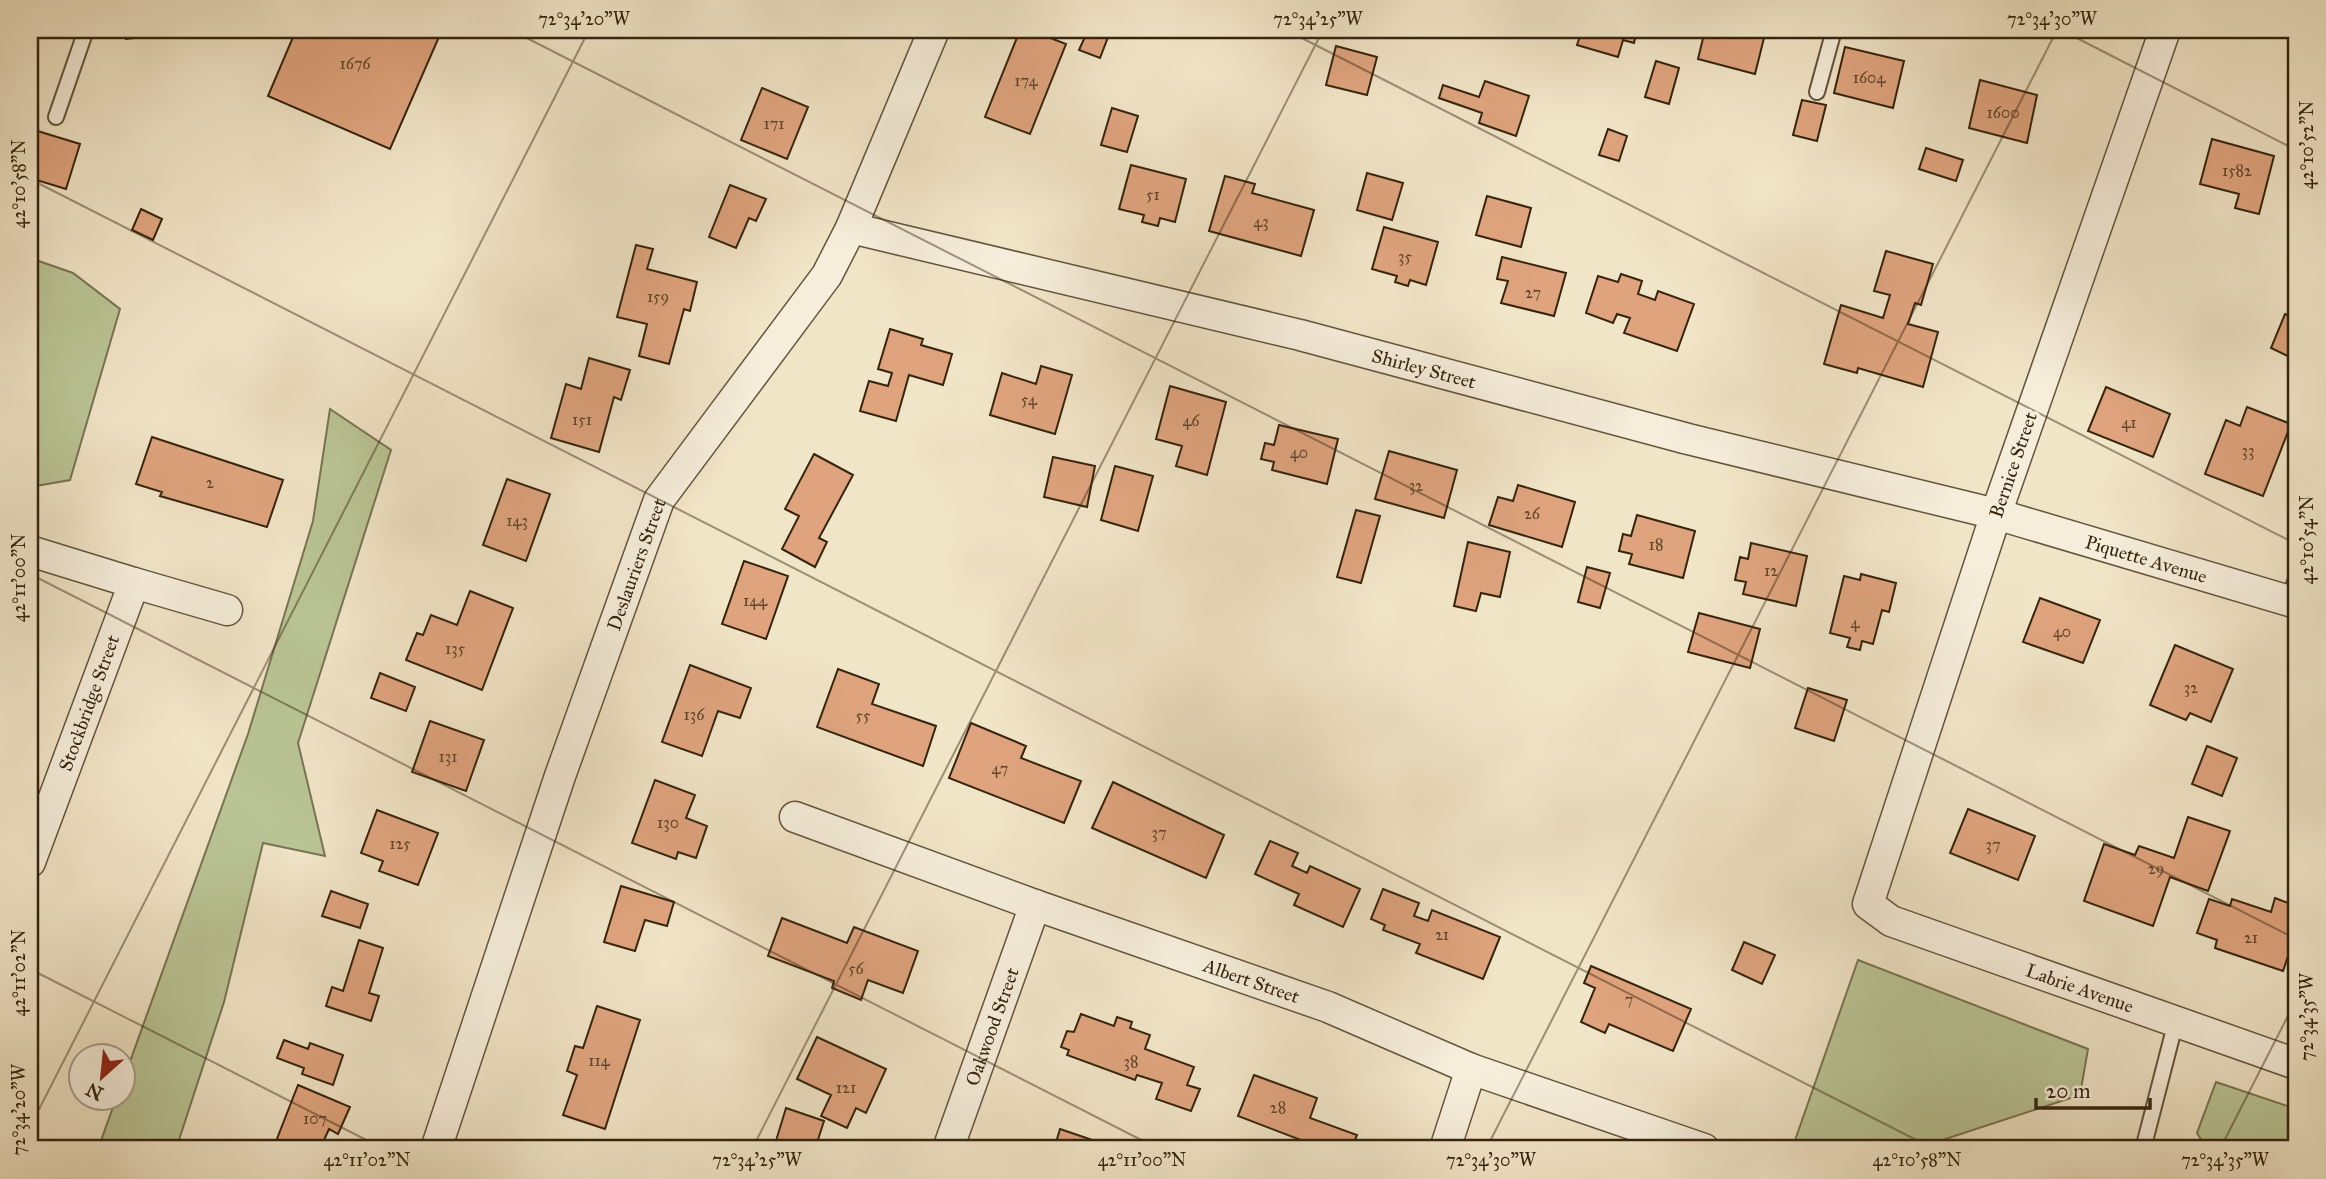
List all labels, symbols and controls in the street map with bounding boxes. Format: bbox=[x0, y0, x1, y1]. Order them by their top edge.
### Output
text: 72°34'20"W bbox=[538, 8, 631, 30]
text: 72°34'25"W bbox=[1273, 8, 1364, 30]
text: 72°34'30"W bbox=[2007, 8, 2098, 30]
house number: 1676 bbox=[339, 54, 371, 73]
house number: 1604 bbox=[1853, 68, 1886, 87]
house number: 174 bbox=[1014, 71, 1039, 90]
text: 42°10'52"N bbox=[2296, 101, 2318, 189]
house number: 1600 bbox=[1986, 103, 2020, 122]
house number: 171 bbox=[763, 114, 785, 133]
text: 42°10'58"N bbox=[8, 140, 30, 229]
house number: 1582 bbox=[2222, 161, 2252, 180]
house number: 51 bbox=[1146, 185, 1160, 204]
house number: 43 bbox=[1253, 212, 1269, 231]
house number: 35 bbox=[1398, 247, 1412, 266]
house number: 27 bbox=[1525, 283, 1541, 302]
house number: 159 bbox=[647, 287, 669, 306]
street label: Shirley Street bbox=[1369, 343, 1479, 393]
house number: 54 bbox=[1021, 390, 1038, 409]
street label: Bernice Street bbox=[1984, 409, 2042, 521]
house number: 151 bbox=[572, 410, 592, 429]
house number: 46 bbox=[1182, 411, 1200, 430]
house number: 41 bbox=[2121, 413, 2137, 432]
house number: 33 bbox=[2242, 441, 2254, 460]
house number: 40 bbox=[1290, 443, 1308, 462]
house number: 2 bbox=[206, 473, 214, 492]
house number: 32 bbox=[1409, 476, 1423, 495]
street label: Deslauriers Street bbox=[602, 495, 670, 633]
text: 42°10'54"N bbox=[2296, 496, 2318, 584]
house number: 26 bbox=[1524, 504, 1541, 523]
house number: 143 bbox=[506, 511, 528, 530]
street label: Piquette Avenue bbox=[2083, 530, 2210, 588]
text: 42°11'00"N bbox=[8, 534, 30, 622]
house number: 18 bbox=[1649, 535, 1663, 554]
house number: 12 bbox=[1764, 561, 1778, 580]
house number: 144 bbox=[743, 591, 768, 610]
house number: 4 bbox=[1851, 613, 1861, 632]
house number: 40 bbox=[2053, 622, 2071, 641]
street label: Stockbridge Street bbox=[54, 632, 125, 775]
house number: 135 bbox=[445, 639, 466, 658]
house number: 32 bbox=[2184, 678, 2198, 697]
house number: 136 bbox=[684, 705, 705, 724]
house number: 55 bbox=[856, 706, 871, 725]
house number: 131 bbox=[438, 747, 458, 766]
house number: 47 bbox=[992, 759, 1008, 778]
house number: 130 bbox=[657, 813, 679, 832]
house number: 37 bbox=[1152, 823, 1166, 842]
house number: 125 bbox=[389, 834, 411, 853]
house number: 37 bbox=[1986, 835, 2000, 854]
house number: 29 bbox=[2148, 859, 2164, 878]
house number: 21 bbox=[1435, 925, 1449, 944]
house number: 21 bbox=[2244, 928, 2258, 947]
text: 42°11'02"N bbox=[8, 929, 30, 1017]
street label: Albert Street bbox=[1200, 953, 1303, 1008]
street label: Labrie Avenue bbox=[2023, 958, 2137, 1017]
house number: 56 bbox=[848, 959, 865, 978]
street label: Oakwood Street bbox=[960, 964, 1023, 1089]
text: 72°34'35"W bbox=[2296, 972, 2318, 1061]
house number: 7 bbox=[1625, 990, 1633, 1009]
north arrow bbox=[66, 1042, 136, 1112]
house number: 114 bbox=[588, 1051, 611, 1070]
house number: 38 bbox=[1124, 1052, 1138, 1071]
text: 72°34'20"W bbox=[8, 1063, 30, 1156]
scale bar bbox=[2036, 1067, 2149, 1111]
text: N bbox=[82, 1078, 107, 1106]
house number: 121 bbox=[836, 1078, 856, 1097]
text: 20 m bbox=[2046, 1078, 2091, 1104]
house number: 28 bbox=[1270, 1098, 1286, 1117]
house number: 107 bbox=[303, 1109, 327, 1128]
text: 42°11'02"N bbox=[323, 1149, 411, 1171]
text: 72°34'25"W bbox=[712, 1149, 803, 1171]
text: 42°11'00"N bbox=[1098, 1149, 1186, 1171]
text: 72°34'30"W bbox=[1446, 1149, 1537, 1171]
text: 42°10'58"N bbox=[1873, 1149, 1962, 1171]
text: 72°34'35"W bbox=[2181, 1149, 2270, 1171]

